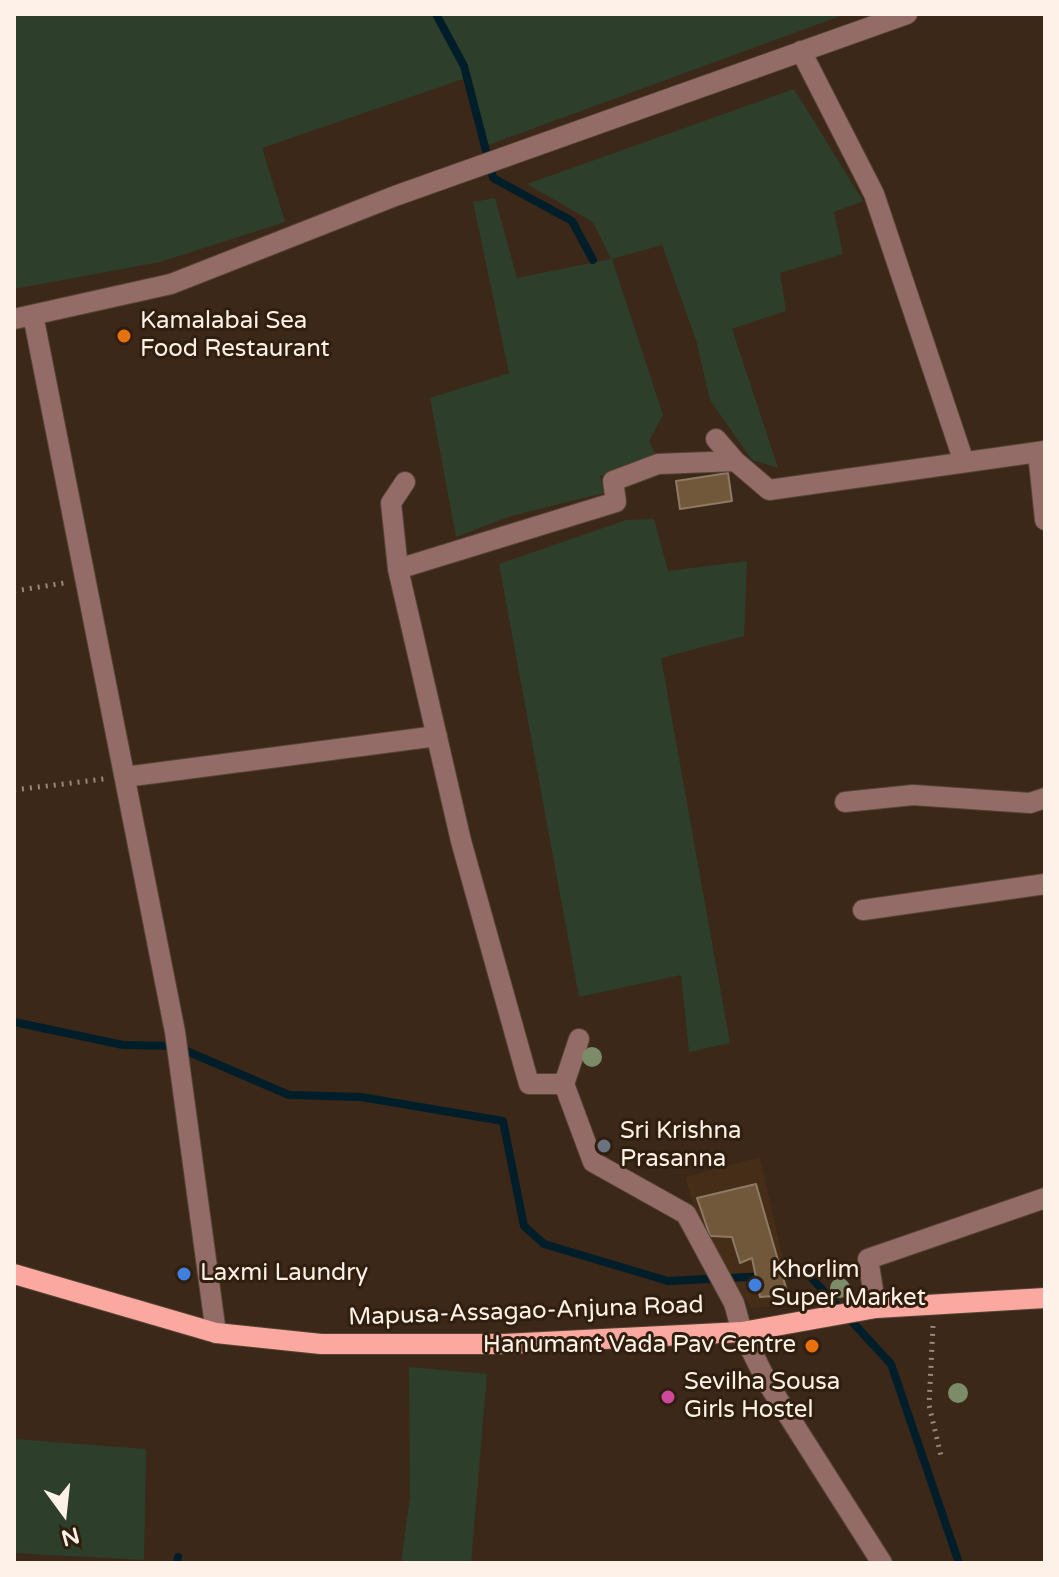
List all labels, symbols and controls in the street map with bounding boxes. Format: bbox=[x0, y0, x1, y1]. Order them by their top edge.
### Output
place label: Kamalabai Sea Food Restaurant bbox=[140, 308, 330, 364]
marker: Kamalabai Sea Food Restaurant bbox=[115, 327, 133, 345]
place label: Sri Krishna Prasanna bbox=[620, 1118, 741, 1174]
marker: Sri Krishna Prasanna bbox=[595, 1137, 613, 1155]
place label: Khorlim Super Market bbox=[771, 1257, 926, 1313]
place label: Laxmi Laundry bbox=[200, 1260, 368, 1288]
marker: Laxmi Laundry bbox=[175, 1265, 193, 1283]
marker: Khorlim Super Market bbox=[746, 1276, 764, 1294]
street label: Mapusa-Assagao-Anjuna Road bbox=[348, 1291, 704, 1333]
place label: Hanumant Vada Pav Centre bbox=[483, 1332, 796, 1360]
marker: Hanumant Vada Pav Centre bbox=[803, 1337, 821, 1355]
place label: Sevilha Sousa Girls Hostel bbox=[684, 1369, 840, 1425]
marker: Sevilha Sousa Girls Hostel bbox=[659, 1388, 677, 1406]
north arrow bbox=[24, 1473, 104, 1553]
text: N bbox=[58, 1521, 82, 1551]

